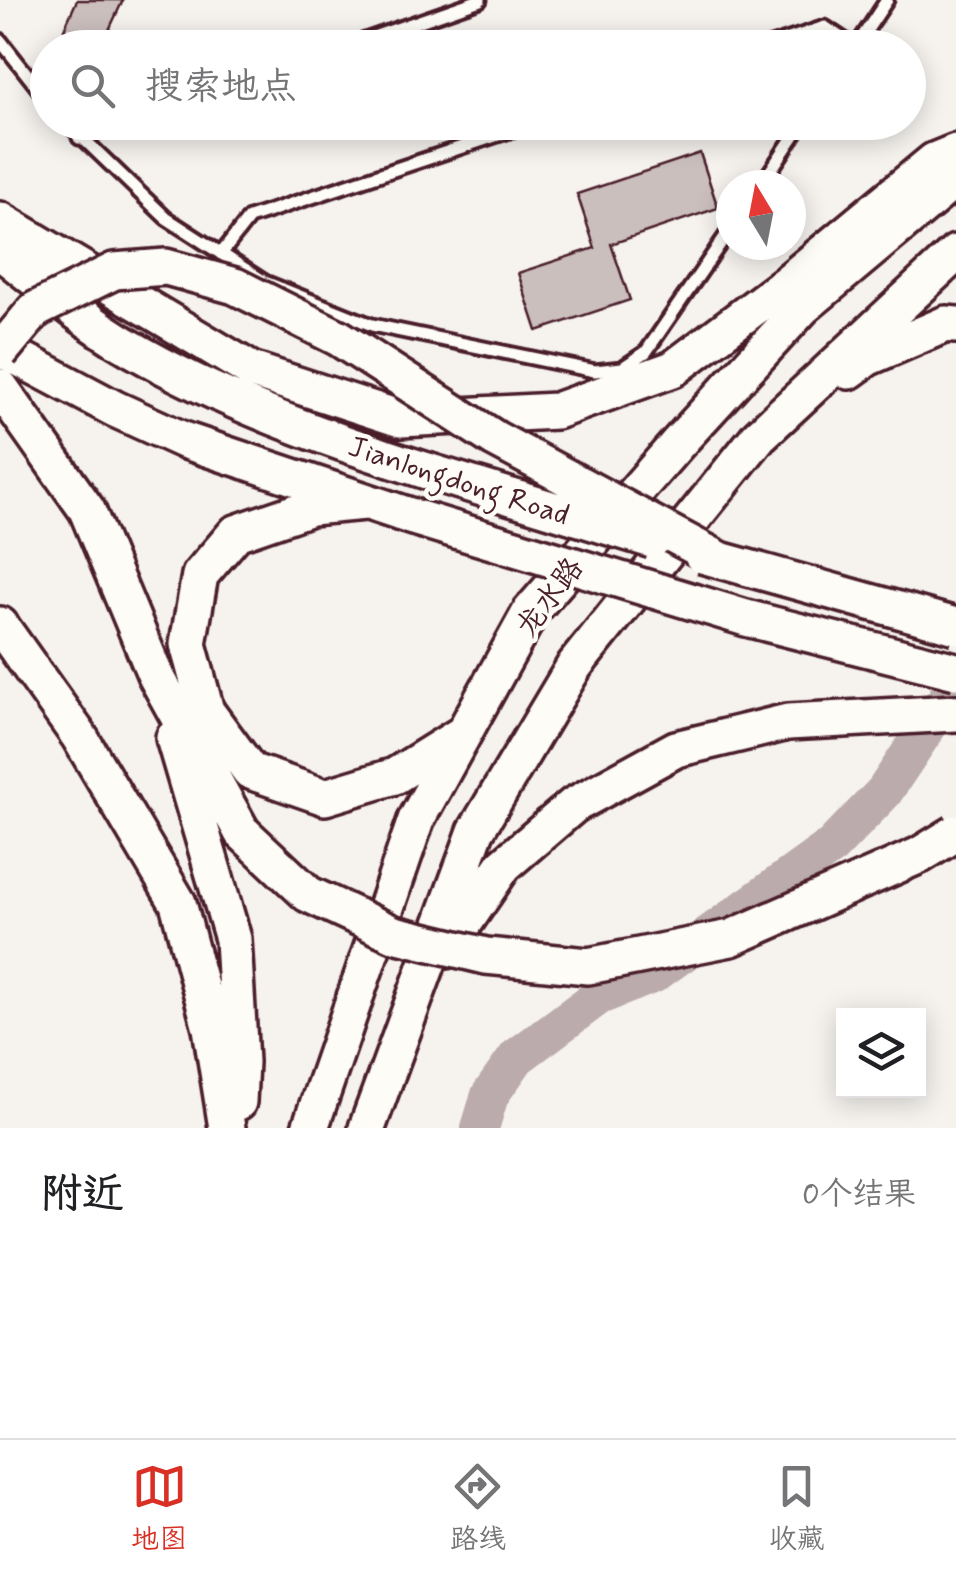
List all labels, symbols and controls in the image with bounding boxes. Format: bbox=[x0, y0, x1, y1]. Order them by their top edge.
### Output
search box bbox=[30, 30, 926, 140]
icon: search bbox=[65, 58, 120, 113]
text: 搜索地点 bbox=[145, 63, 297, 112]
north arrow bbox=[716, 170, 806, 260]
street label: Jianlongdong Road bbox=[342, 427, 574, 538]
street label: 龙水路 bbox=[508, 550, 593, 646]
map controls bbox=[836, 1008, 926, 1098]
button: layers bbox=[836, 1008, 926, 1098]
text: 附近 bbox=[40, 1168, 124, 1223]
text: 0个结果 bbox=[802, 1174, 916, 1216]
tab: 地图 bbox=[131, 1459, 187, 1559]
tab: 路线 bbox=[450, 1459, 506, 1559]
tab: 收藏 bbox=[769, 1459, 825, 1559]

